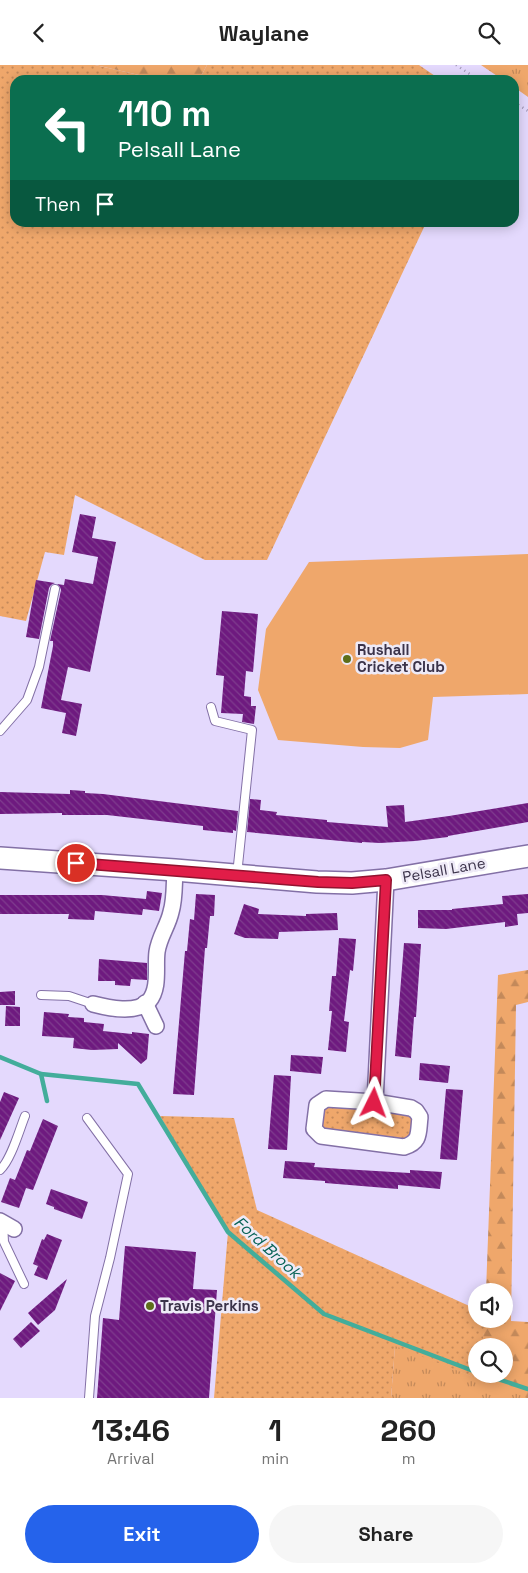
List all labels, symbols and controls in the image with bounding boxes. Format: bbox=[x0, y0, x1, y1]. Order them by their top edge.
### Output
icon: back bbox=[25, 19, 53, 47]
text: Waylane bbox=[219, 19, 309, 47]
icon: search bbox=[475, 19, 503, 47]
text: 110 m bbox=[118, 92, 211, 136]
icon: left bbox=[35, 95, 100, 160]
text: Pelsall Lane bbox=[118, 135, 241, 163]
icon: arrive bbox=[91, 190, 119, 218]
text: Then bbox=[35, 192, 81, 217]
place label: Rushall Cricket Club bbox=[357, 640, 445, 676]
marker: Rushall Cricket Club bbox=[341, 653, 353, 665]
pin bbox=[55, 842, 97, 884]
icon: arrive bbox=[62, 849, 90, 877]
street label: Pelsall Lane bbox=[401, 853, 487, 886]
position arrow bbox=[347, 1076, 399, 1128]
water label: Ford Brook bbox=[230, 1212, 307, 1285]
map controls bbox=[468, 1283, 513, 1383]
button: sound bbox=[468, 1283, 513, 1328]
place label: Travis Perkins bbox=[160, 1296, 259, 1315]
marker: Travis Perkins bbox=[144, 1300, 156, 1312]
button: search bbox=[468, 1338, 513, 1383]
text: 13:46 bbox=[92, 1411, 170, 1450]
text: 1 bbox=[269, 1411, 282, 1450]
text: 260 bbox=[381, 1411, 436, 1450]
text: Arrival bbox=[107, 1448, 155, 1469]
text: min bbox=[262, 1448, 289, 1469]
text: m bbox=[402, 1448, 415, 1469]
button: Exit bbox=[25, 1505, 259, 1563]
button: Share bbox=[269, 1505, 503, 1563]

